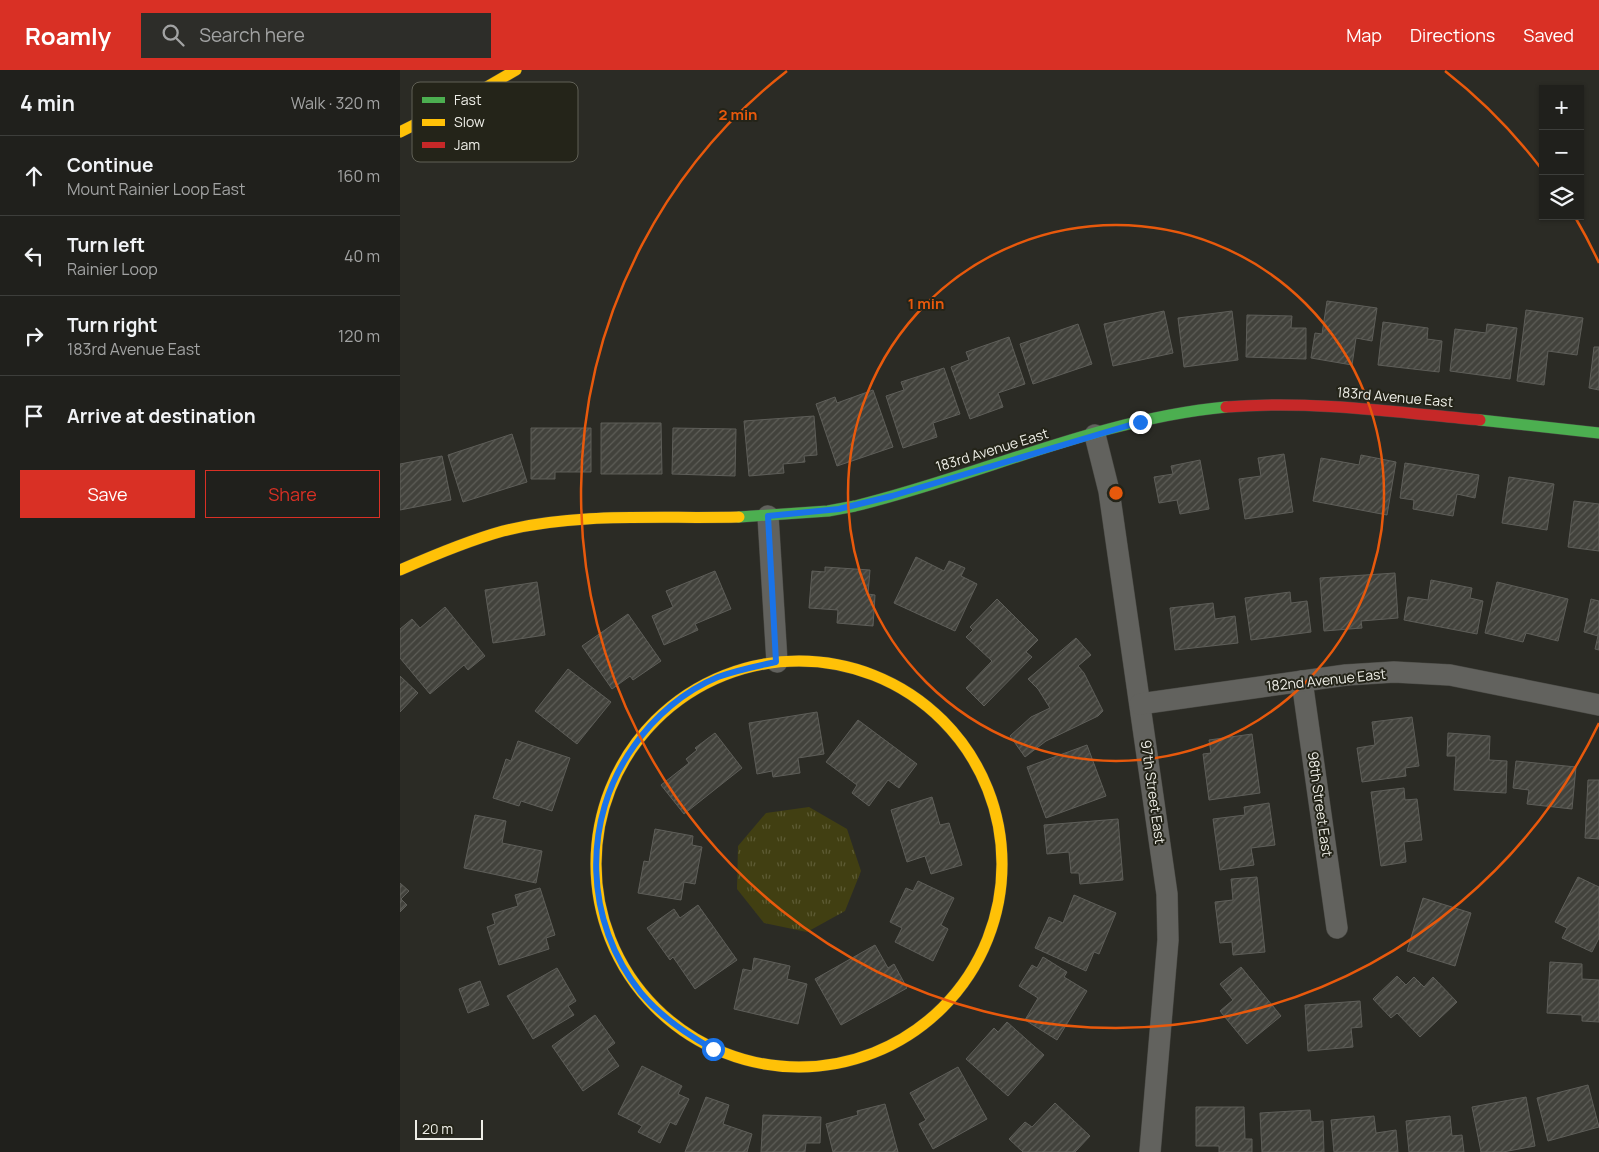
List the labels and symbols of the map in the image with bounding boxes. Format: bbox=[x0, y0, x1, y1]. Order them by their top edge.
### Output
legend bbox=[412, 82, 578, 162]
text: Fast bbox=[454, 90, 482, 109]
text: 2 min bbox=[718, 104, 758, 125]
text: Slow bbox=[454, 112, 485, 131]
text: Jam bbox=[454, 135, 480, 154]
text: 1 min bbox=[908, 293, 944, 314]
street label: 183rd Avenue East bbox=[1336, 382, 1454, 411]
route end bbox=[1129, 411, 1152, 434]
street label: 183rd Avenue East bbox=[933, 423, 1051, 476]
centre of rings bbox=[1107, 484, 1125, 502]
street label: 182nd Avenue East bbox=[1265, 664, 1387, 695]
street label: 97th Street East bbox=[1137, 739, 1170, 846]
street label: 98th Street East bbox=[1304, 750, 1337, 858]
route start bbox=[702, 1038, 725, 1061]
scale bar bbox=[415, 1117, 482, 1140]

